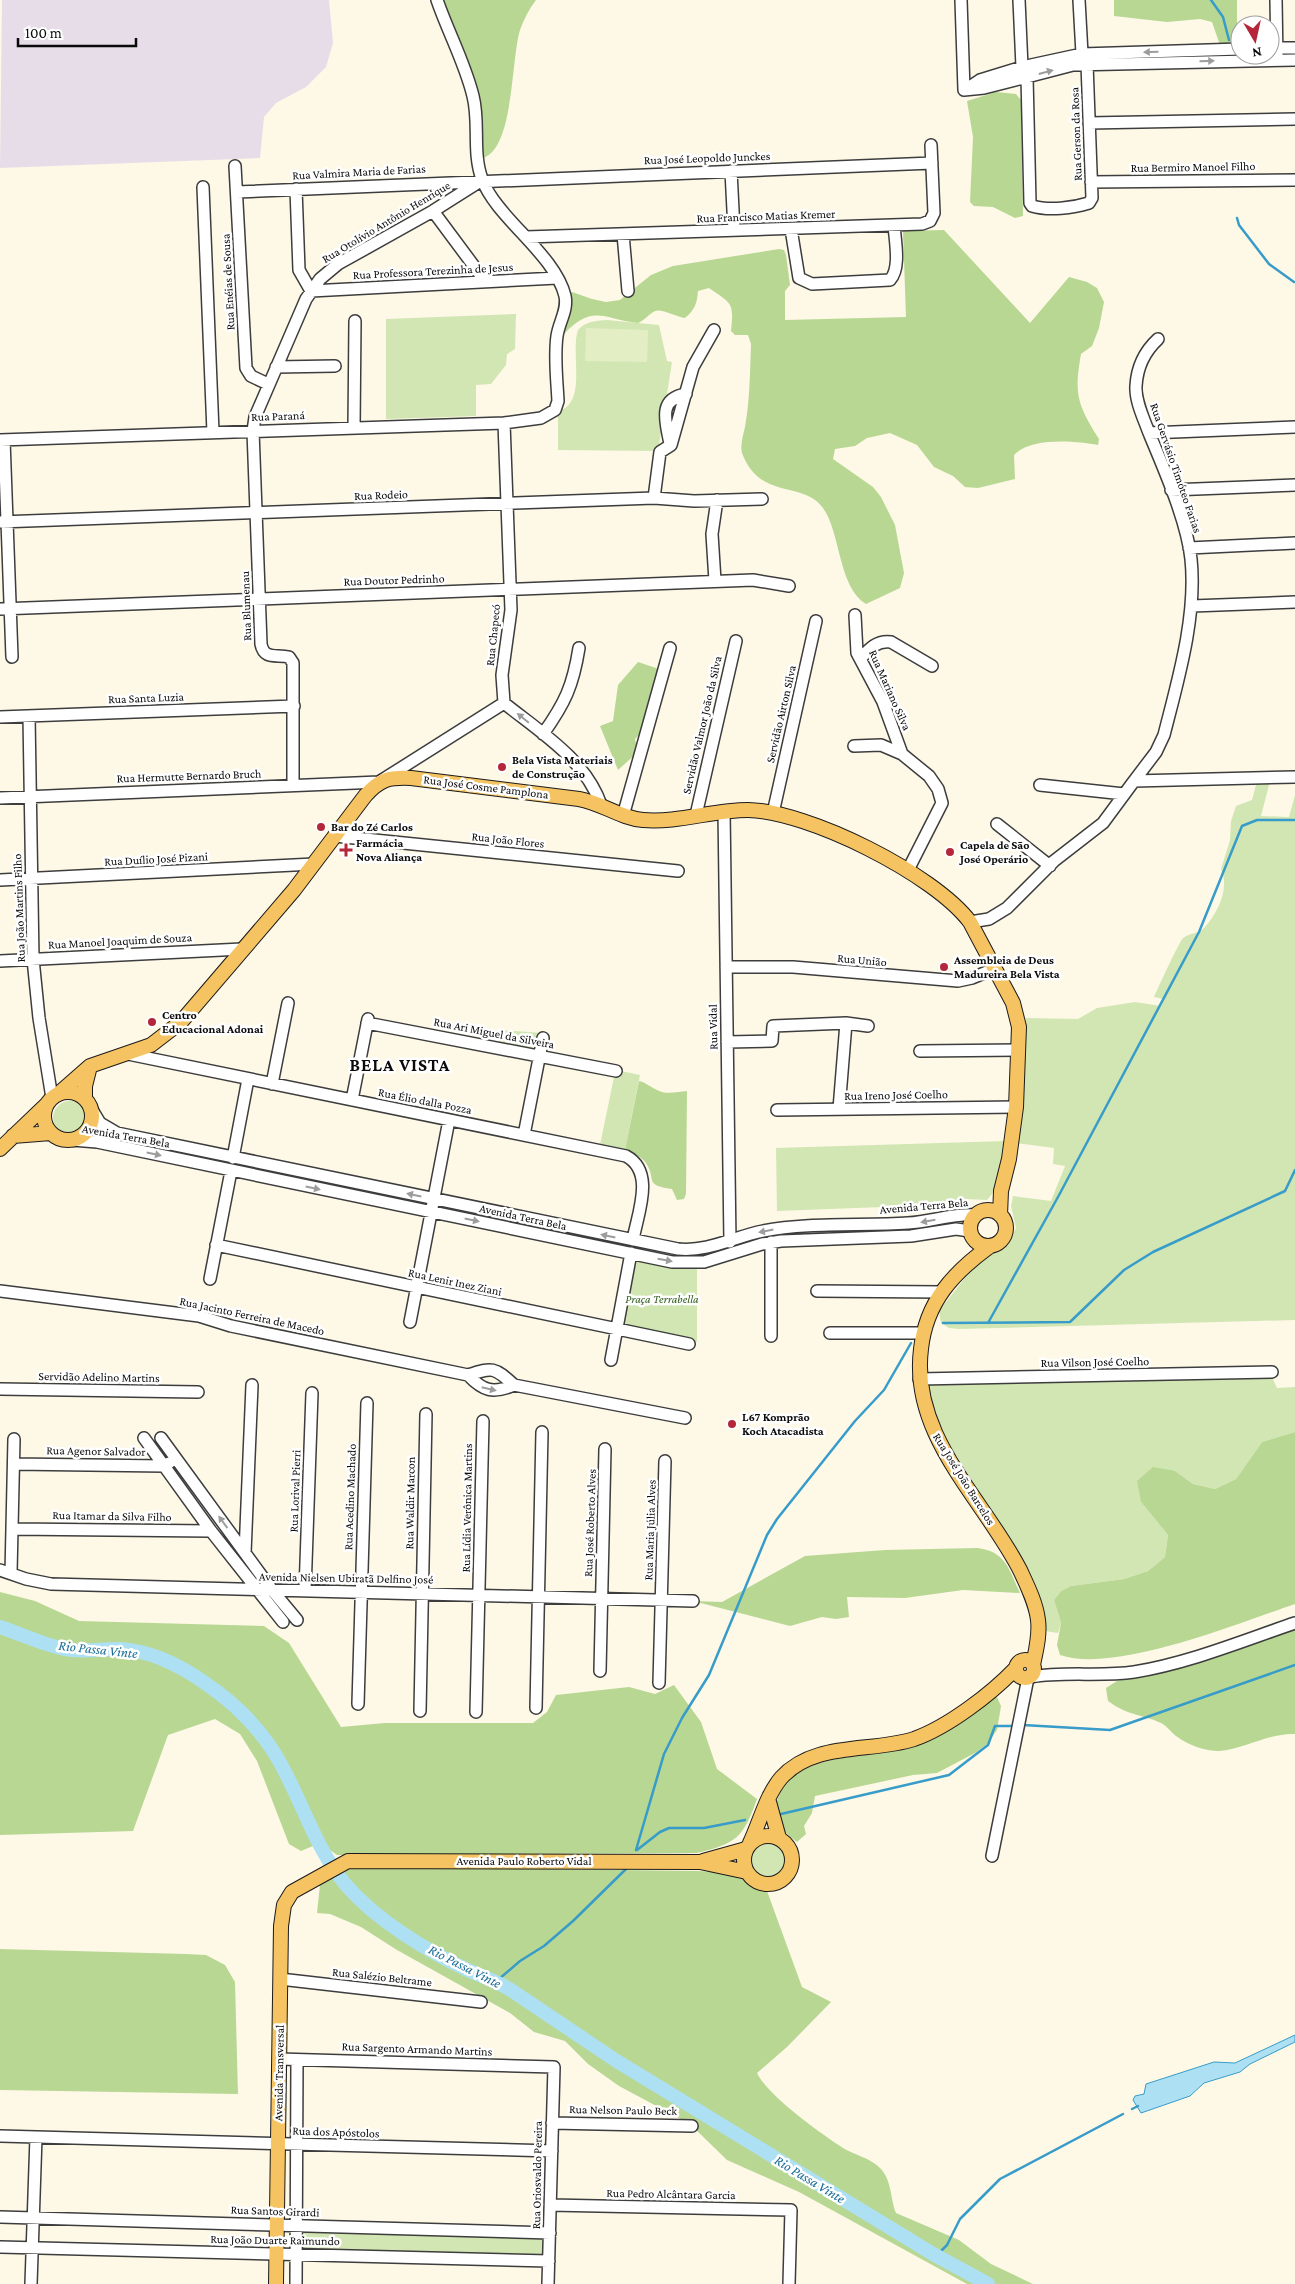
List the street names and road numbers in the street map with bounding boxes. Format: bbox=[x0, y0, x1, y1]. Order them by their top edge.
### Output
street label: Rua Gerson da Rosa bbox=[1067, 86, 1085, 181]
street label: Rua José Leopoldo Junckes bbox=[644, 149, 771, 167]
street label: Rua Bermiro Manoel Filho bbox=[1130, 159, 1256, 175]
street label: Rua Valmira Maria de Farias bbox=[292, 161, 426, 182]
street label: Rua Otolívio Antônio Henrique bbox=[319, 178, 453, 266]
street label: Rua Francisco Matias Kremer bbox=[696, 207, 836, 225]
street label: Rua Enéias de Sousa bbox=[218, 233, 238, 331]
street label: Rua Professora Terezinha de Jesus bbox=[352, 260, 514, 282]
street label: Rua Gervásio Timóteo Farias bbox=[1147, 401, 1205, 535]
street label: Rua Paraná bbox=[251, 408, 305, 424]
street label: Rua Rodeio bbox=[354, 487, 408, 503]
street label: Rua Blumenau bbox=[238, 570, 254, 641]
street label: Rua Doutor Pedrinho bbox=[343, 571, 445, 589]
street label: Rua Chapecó bbox=[483, 603, 503, 667]
street label: Rua Mariano Silva bbox=[866, 648, 914, 733]
street label: Servidão Valmor João da Silva bbox=[679, 654, 725, 795]
street label: Servidão Airton Silva bbox=[763, 663, 799, 764]
street label: Rua Santa Luzia bbox=[108, 690, 185, 706]
street label: Rua Hermutte Bernardo Bruch bbox=[116, 766, 262, 786]
street label: Rua José Cosme Pamplona bbox=[423, 772, 550, 802]
street label: Rua João Flores bbox=[471, 829, 545, 851]
street label: Rua Duílio José Pizani bbox=[104, 849, 208, 869]
street label: Rua João Martins Filho bbox=[10, 853, 28, 963]
street label: Rua Manoel Joaquim de Souza bbox=[48, 930, 193, 952]
street label: Rua União bbox=[837, 951, 887, 969]
street label: Rua Vidal bbox=[706, 1004, 720, 1050]
street label: Rua Ari Miguel da Silveira bbox=[433, 1014, 556, 1052]
street label: Rua Élio dalla Pozza bbox=[377, 1085, 473, 1117]
street label: Rua Ireno José Coelho bbox=[844, 1087, 948, 1103]
street label: Avenida Terra Bela bbox=[81, 1121, 171, 1151]
street label: Avenida Terra Bela bbox=[879, 1195, 969, 1217]
street label: Avenida Terra Bela bbox=[478, 1201, 568, 1233]
street label: Rua Lenir Inez Ziani bbox=[407, 1265, 503, 1299]
street label: Rua Jacinto Ferreira de Macedo bbox=[178, 1294, 326, 1338]
street label: Rua Vilson José Coelho bbox=[1041, 1354, 1149, 1370]
street label: Servidão Adelino Martins bbox=[38, 1369, 160, 1385]
street label: Rua José João Barcelos bbox=[930, 1430, 998, 1528]
street label: Rua Agenor Salvador bbox=[46, 1443, 146, 1459]
street label: Rua Acedino Machado bbox=[341, 1443, 359, 1550]
street label: Rua Lídia Verônica Martins bbox=[459, 1443, 475, 1573]
street label: Rua Lorival Pierri bbox=[287, 1450, 303, 1532]
street label: Rua Waldir Marcon bbox=[402, 1456, 418, 1549]
street label: Rua José Roberto Alves bbox=[581, 1468, 599, 1577]
street label: Rua Maria Júlia Alves bbox=[641, 1479, 659, 1581]
street label: Rua Itamar da Silva Filho bbox=[52, 1508, 172, 1524]
street label: Avenida Nielsen Ubiratã Delfino José bbox=[259, 1569, 433, 1587]
street label: Avenida Paulo Roberto Vidal bbox=[456, 1854, 592, 1868]
street label: Rua Salézio Beltrame bbox=[331, 1965, 433, 1989]
street label: Avenida Transversal bbox=[271, 2025, 287, 2121]
street label: Rua Sargento Armando Martins bbox=[341, 2039, 493, 2059]
street label: Rua Nelson Paulo Beck bbox=[569, 2102, 677, 2118]
street label: Rua Oriosvaldo Pereira bbox=[529, 2120, 545, 2229]
street label: Rua dos Apóstolos bbox=[292, 2123, 380, 2141]
street label: Rua Pedro Alcântara Garcia bbox=[606, 2186, 736, 2202]
street label: Rua Santos Girardi bbox=[230, 2202, 320, 2220]
street label: Rua João Duarte Raimundo bbox=[210, 2232, 340, 2248]

